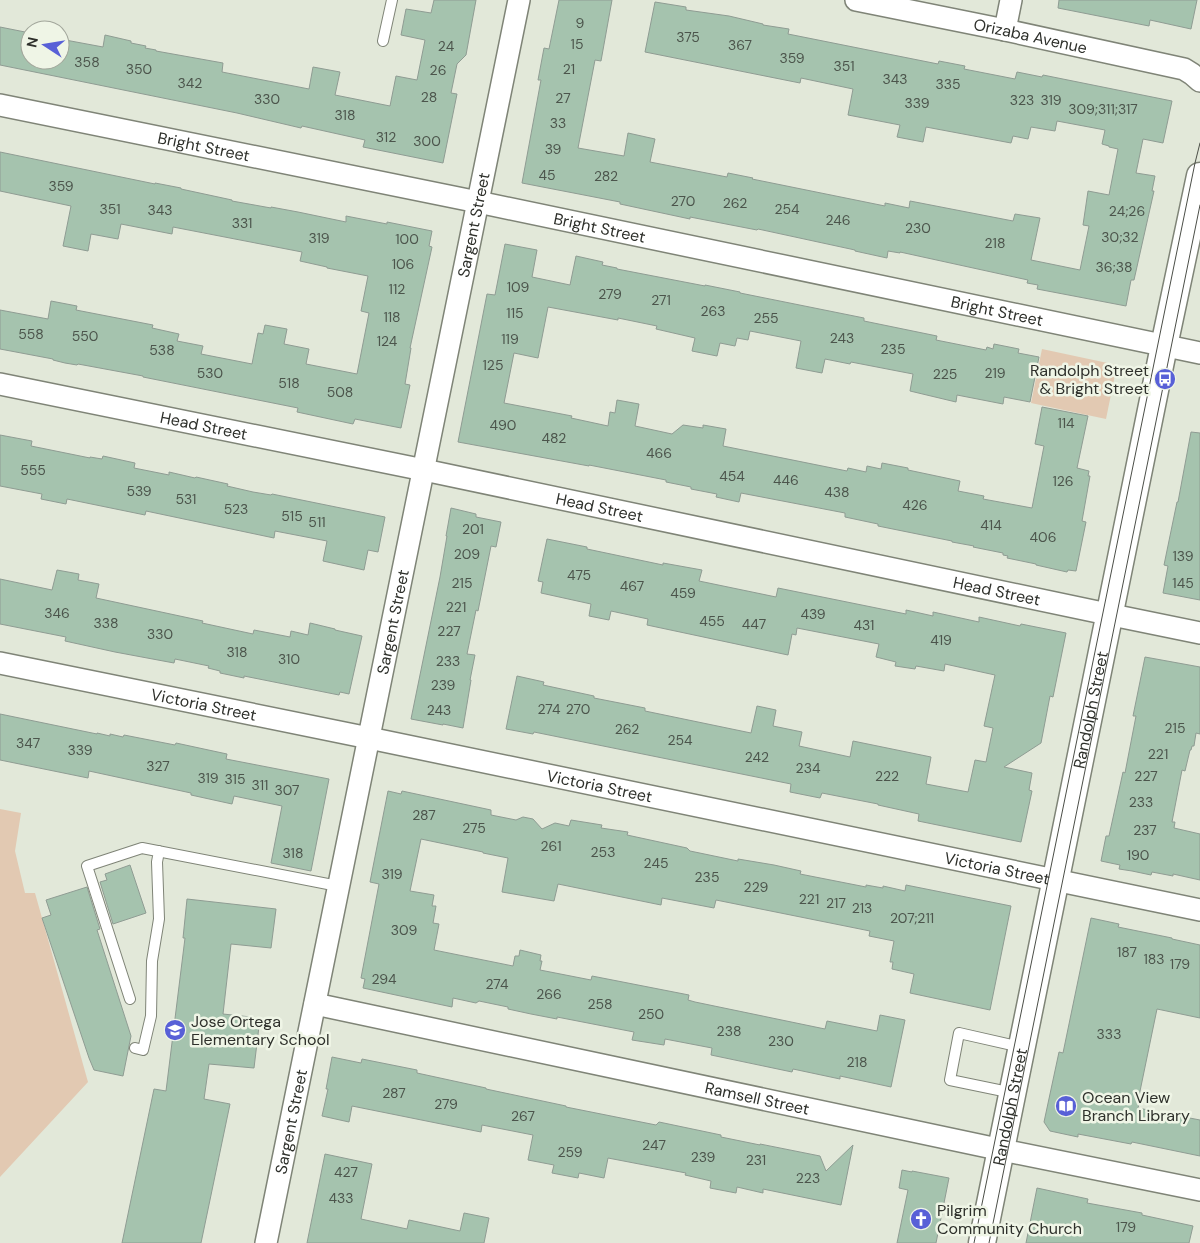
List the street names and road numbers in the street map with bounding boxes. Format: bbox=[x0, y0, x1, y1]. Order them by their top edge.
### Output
street label: Orizaba Avenue bbox=[972, 13, 1089, 58]
street label: Bright Street bbox=[156, 127, 252, 166]
street label: Sargent Street bbox=[452, 171, 494, 279]
street label: Bright Street bbox=[552, 208, 648, 247]
street label: Bright Street bbox=[949, 291, 1045, 330]
street label: Head Street bbox=[158, 406, 249, 444]
street label: Head Street bbox=[554, 488, 645, 526]
street label: Sargent Street bbox=[372, 567, 413, 676]
street label: Head Street bbox=[951, 571, 1042, 610]
street label: Randolph Street bbox=[1068, 649, 1112, 770]
street label: Victoria Street bbox=[149, 683, 258, 725]
street label: Victoria Street bbox=[545, 765, 654, 807]
street label: Victoria Street bbox=[943, 847, 1052, 889]
street label: Randolph Street bbox=[987, 1046, 1032, 1167]
street label: Sargent Street bbox=[270, 1067, 312, 1176]
street label: Ramsell Street bbox=[703, 1077, 811, 1119]

